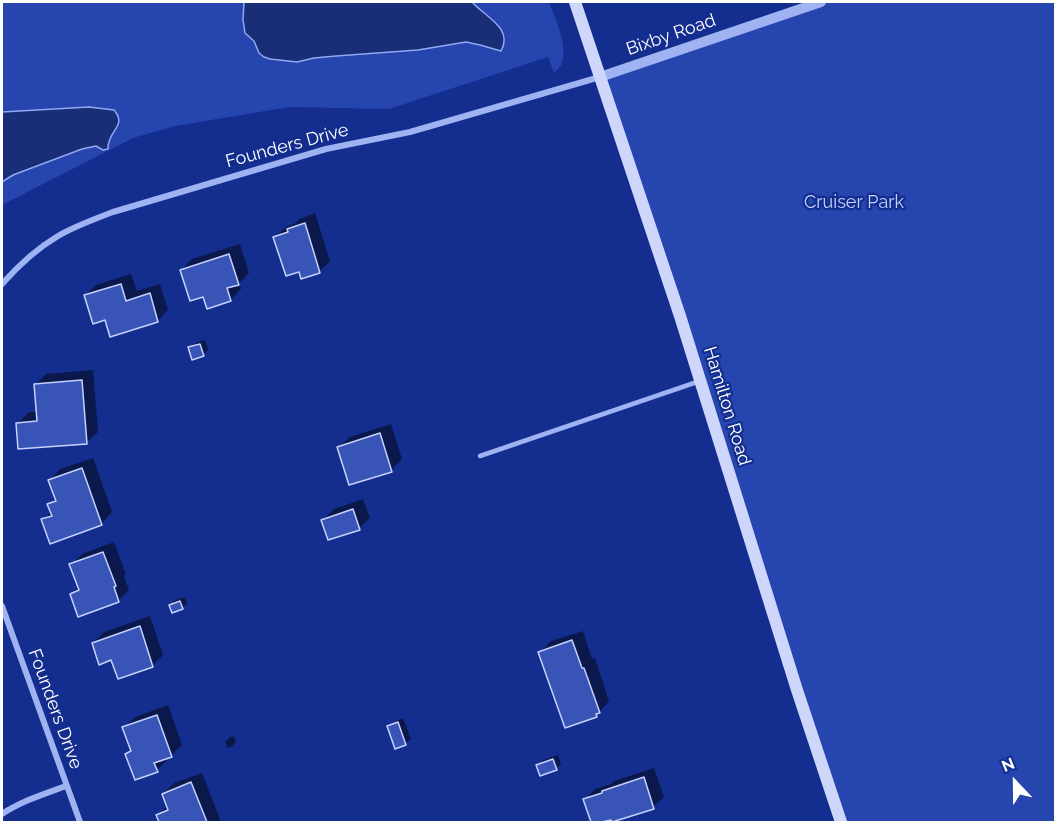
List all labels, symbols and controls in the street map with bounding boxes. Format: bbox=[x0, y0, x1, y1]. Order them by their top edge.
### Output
street label: Bixby Road bbox=[623, 10, 719, 60]
street label: Founders Drive bbox=[223, 119, 351, 173]
park label: Cruiser Park bbox=[804, 192, 904, 214]
street label: Hamilton Road bbox=[699, 344, 755, 468]
street label: Founders Drive bbox=[23, 646, 87, 772]
north arrow bbox=[985, 752, 1045, 812]
text: N bbox=[999, 754, 1017, 776]

